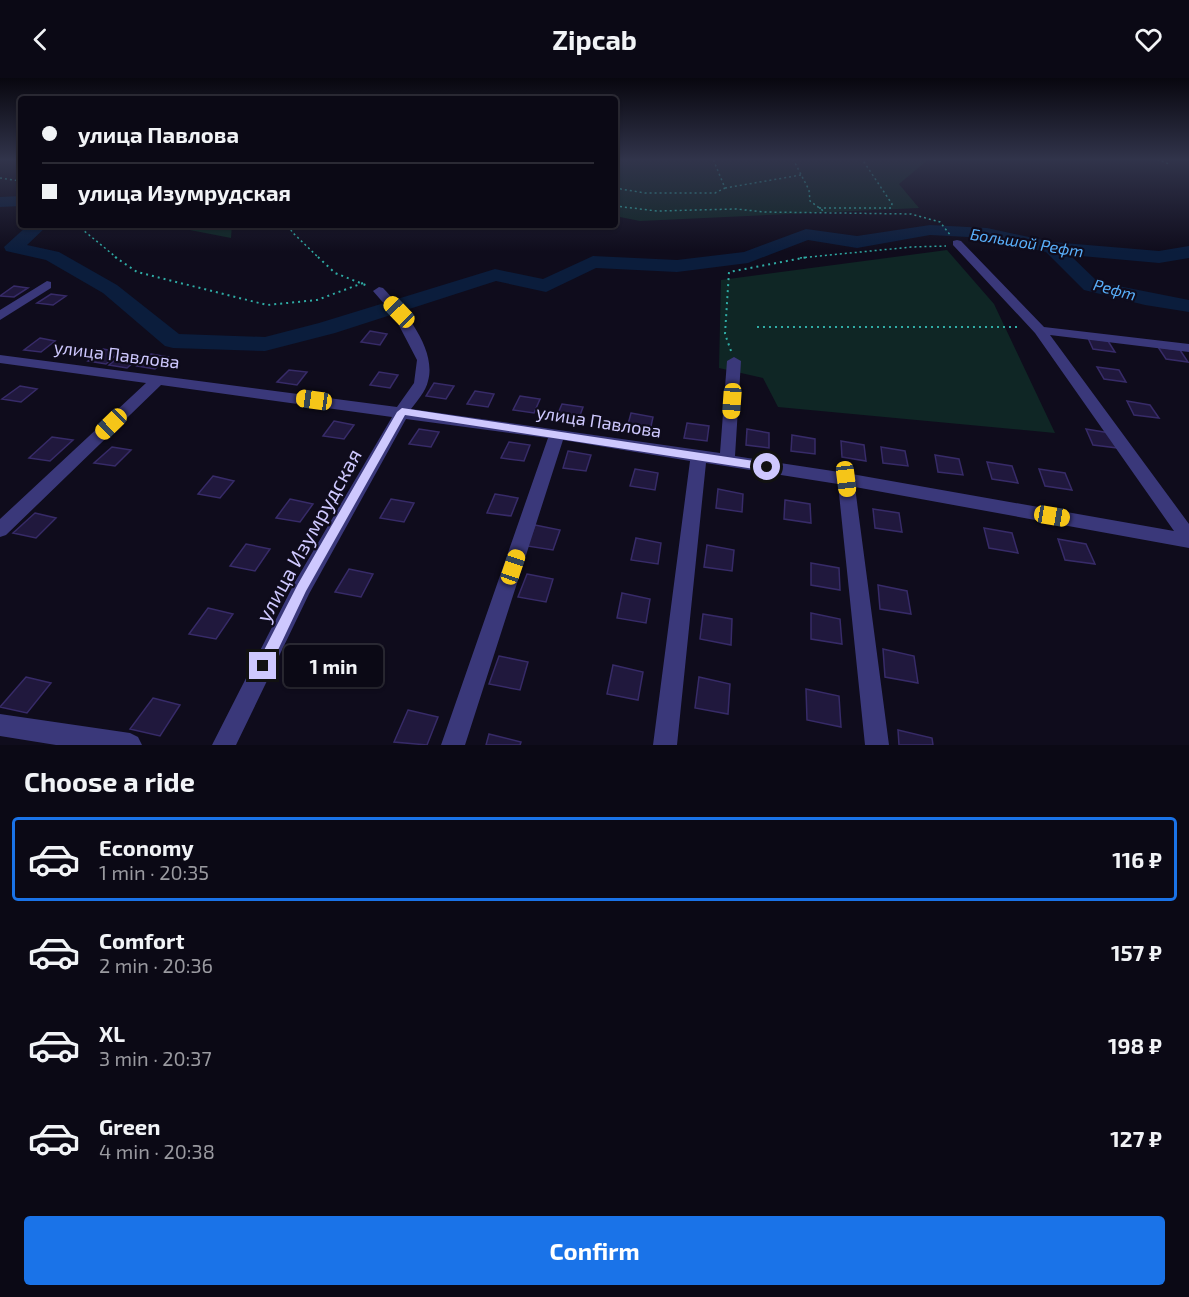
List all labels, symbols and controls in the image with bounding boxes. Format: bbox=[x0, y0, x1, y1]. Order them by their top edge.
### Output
icon: back bbox=[24, 23, 57, 56]
text: Zipcab bbox=[552, 23, 637, 55]
icon: heart bbox=[1132, 23, 1165, 56]
text: улица Павлова bbox=[78, 121, 239, 147]
text: улица Изумрудская bbox=[78, 179, 291, 205]
water label: Большой Рефт bbox=[969, 224, 1085, 260]
water label: Рефт bbox=[1092, 274, 1138, 304]
car bbox=[380, 293, 418, 331]
street label: улица Павлова bbox=[53, 335, 181, 373]
car bbox=[722, 382, 742, 420]
car bbox=[295, 389, 333, 411]
street label: улица Павлова bbox=[535, 400, 663, 442]
car bbox=[92, 405, 130, 443]
street label: улица Изумрудская bbox=[250, 444, 367, 627]
route start bbox=[753, 453, 780, 480]
car bbox=[835, 460, 857, 498]
car bbox=[1033, 504, 1071, 528]
car bbox=[499, 547, 527, 587]
callout: 1 min bbox=[284, 645, 383, 687]
route end bbox=[249, 652, 276, 679]
text: 1 min bbox=[309, 654, 358, 678]
text: Choose a ride bbox=[24, 765, 195, 797]
icon: car bbox=[27, 832, 81, 886]
text: Economy bbox=[99, 834, 194, 860]
text: 116 ₽ bbox=[1112, 846, 1162, 872]
text: 1 min · 20:35 bbox=[99, 860, 209, 884]
icon: car bbox=[27, 925, 81, 979]
text: Comfort bbox=[99, 927, 184, 953]
text: 157 ₽ bbox=[1111, 939, 1162, 965]
text: 2 min · 20:36 bbox=[99, 953, 213, 977]
icon: car bbox=[27, 1018, 81, 1072]
text: XL bbox=[99, 1020, 125, 1046]
text: 198 ₽ bbox=[1108, 1032, 1162, 1058]
text: 3 min · 20:37 bbox=[99, 1046, 212, 1070]
icon: car bbox=[27, 1111, 81, 1165]
text: Green bbox=[99, 1113, 161, 1139]
text: 127 ₽ bbox=[1110, 1125, 1162, 1151]
text: 4 min · 20:38 bbox=[99, 1139, 215, 1163]
button: Confirm bbox=[24, 1216, 1165, 1285]

